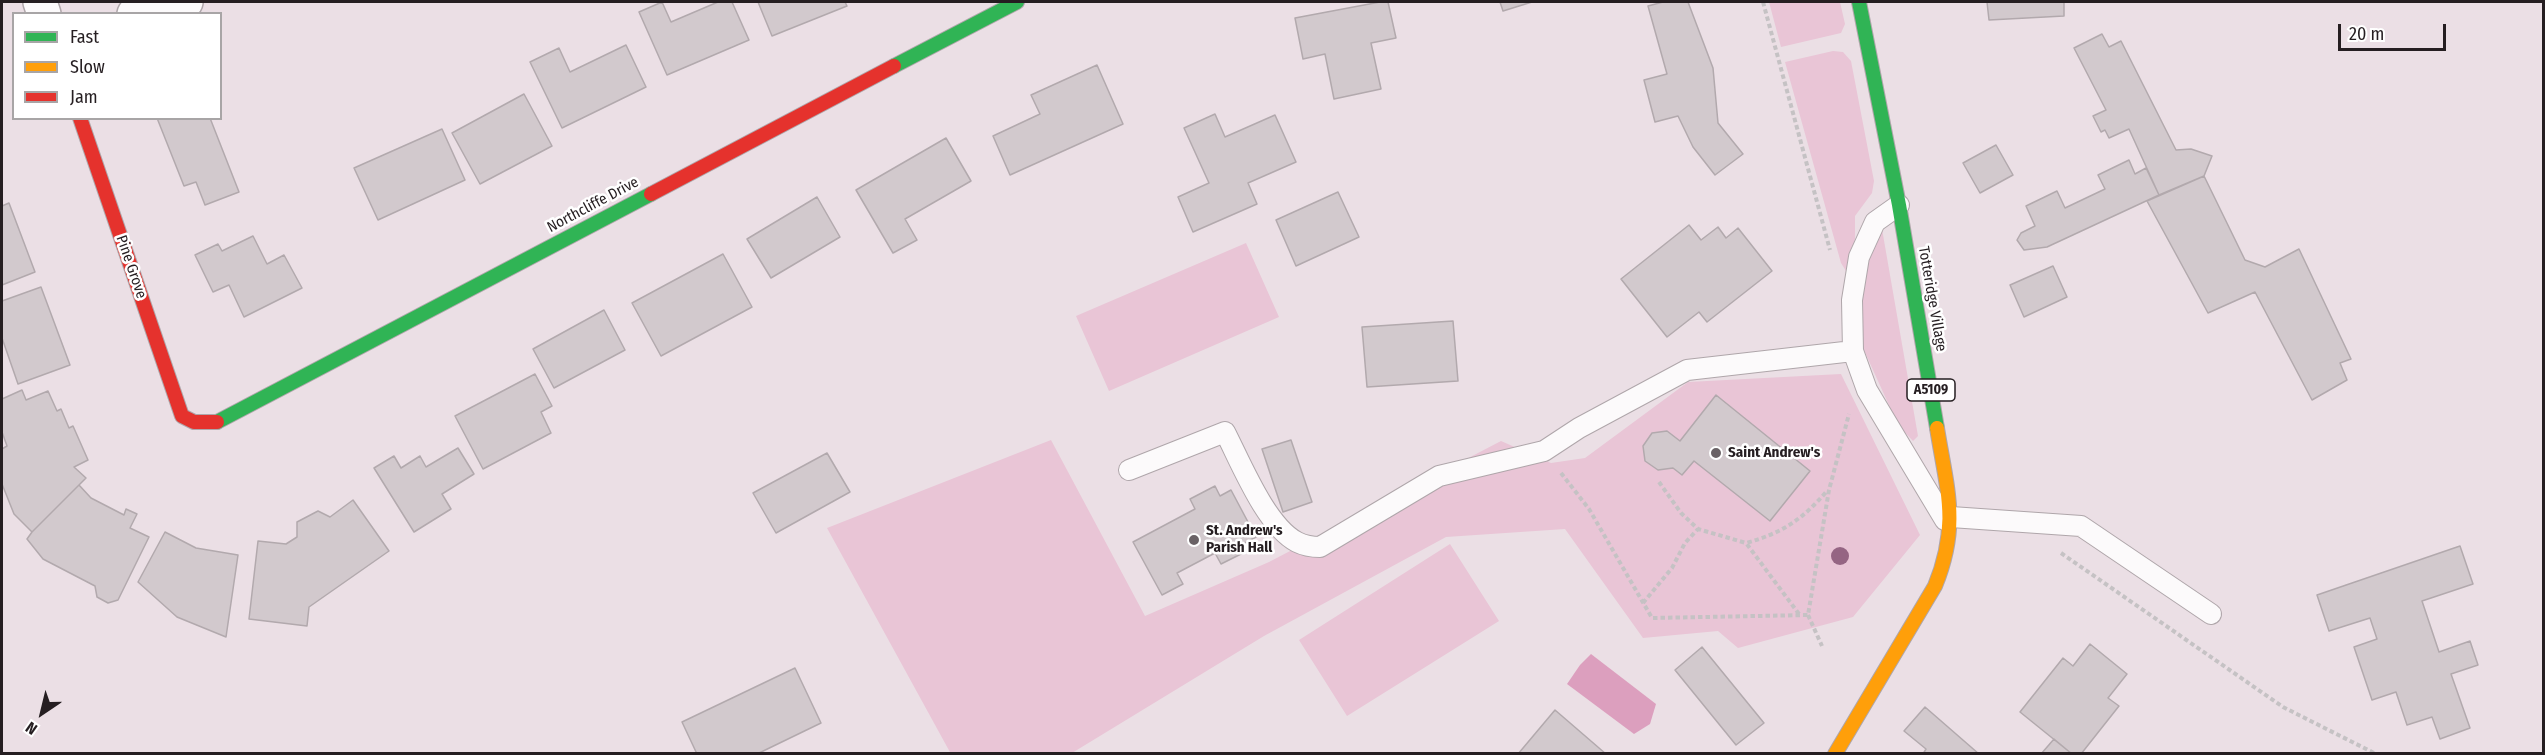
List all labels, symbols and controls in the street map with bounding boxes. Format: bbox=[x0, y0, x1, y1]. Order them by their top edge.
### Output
legend bbox=[12, 12, 222, 120]
scale bar bbox=[2341, 12, 2449, 50]
text: 20 m bbox=[2349, 23, 2384, 45]
text: Fast bbox=[70, 26, 99, 48]
text: Slow bbox=[70, 56, 105, 78]
text: Jam bbox=[70, 86, 98, 108]
street label: Northcliffe Drive bbox=[544, 173, 642, 237]
street label: Pine Grove bbox=[112, 233, 150, 301]
street label: Totteridge Village bbox=[1914, 245, 1950, 353]
road number: A5109 bbox=[1907, 379, 1955, 401]
place label: Saint Andrew's bbox=[1728, 444, 1820, 462]
marker: Saint Andrew's bbox=[1709, 446, 1723, 460]
place label: St. Andrew's Parish Hall bbox=[1206, 522, 1283, 557]
marker: St. Andrew's Parish Hall bbox=[1187, 533, 1201, 547]
north arrow bbox=[12, 683, 72, 743]
text: N bbox=[22, 718, 41, 739]

